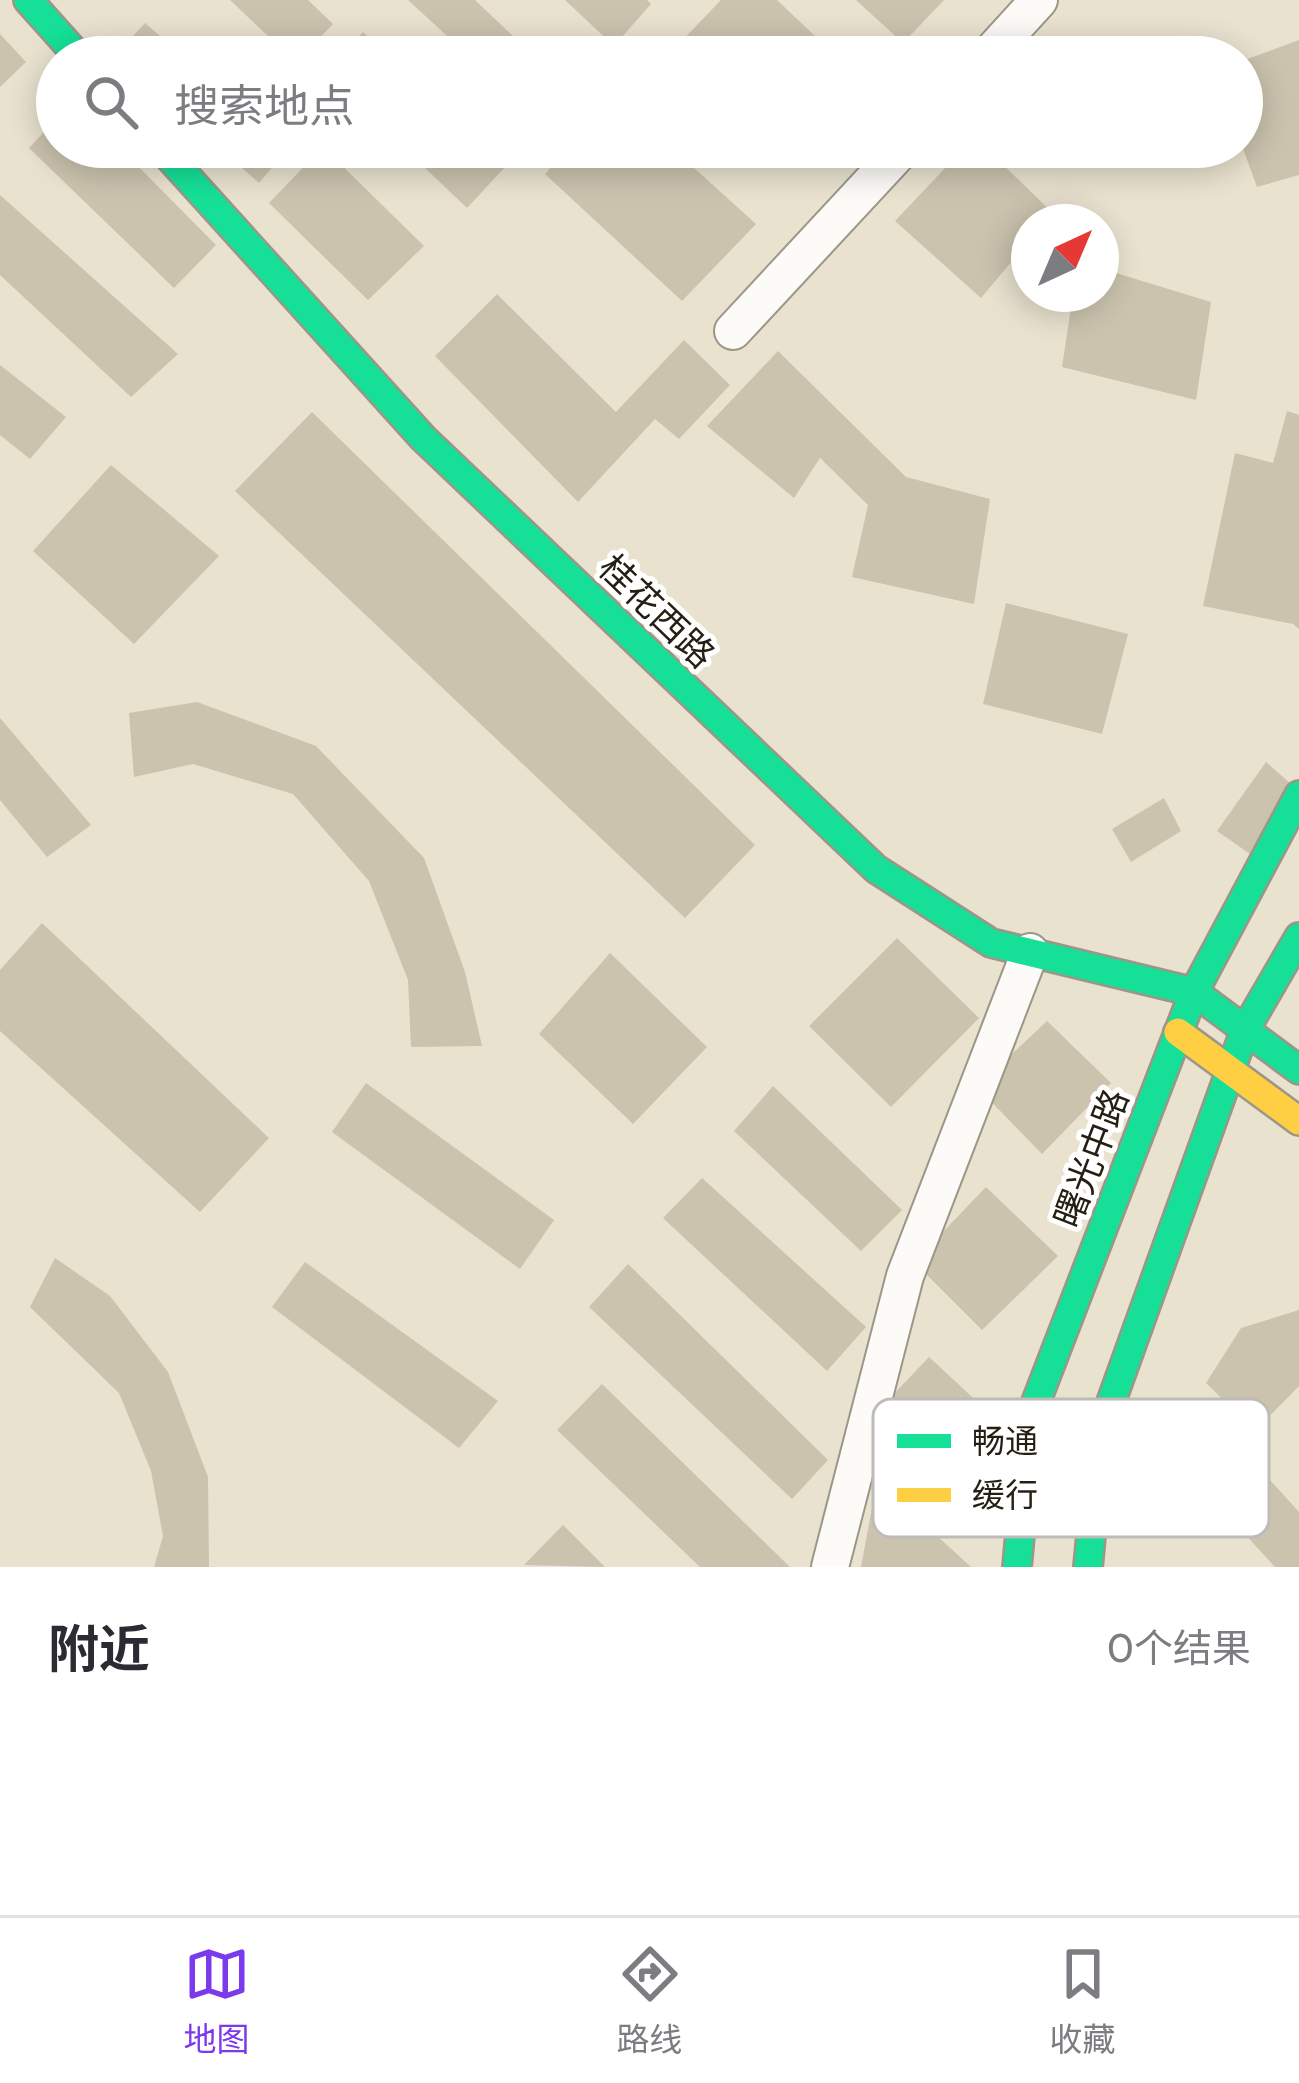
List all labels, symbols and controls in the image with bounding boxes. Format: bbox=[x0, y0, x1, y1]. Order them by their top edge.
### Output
search box bbox=[36, 36, 1263, 168]
icon: search bbox=[78, 69, 144, 135]
text: 搜索地点 bbox=[174, 79, 354, 133]
north arrow bbox=[1011, 204, 1119, 312]
street label: 桂花西路 bbox=[590, 545, 724, 677]
street label: 曙光中路 bbox=[1045, 1083, 1137, 1233]
legend bbox=[873, 1399, 1269, 1537]
text: 畅通 bbox=[972, 1421, 1038, 1461]
text: 缓行 bbox=[972, 1475, 1038, 1515]
text: 附近 bbox=[48, 1618, 150, 1680]
text: 0个结果 bbox=[1107, 1624, 1251, 1672]
tab: 地图 bbox=[184, 1941, 250, 2061]
tab: 路线 bbox=[617, 1941, 683, 2061]
tab: 收藏 bbox=[1050, 1941, 1116, 2061]

